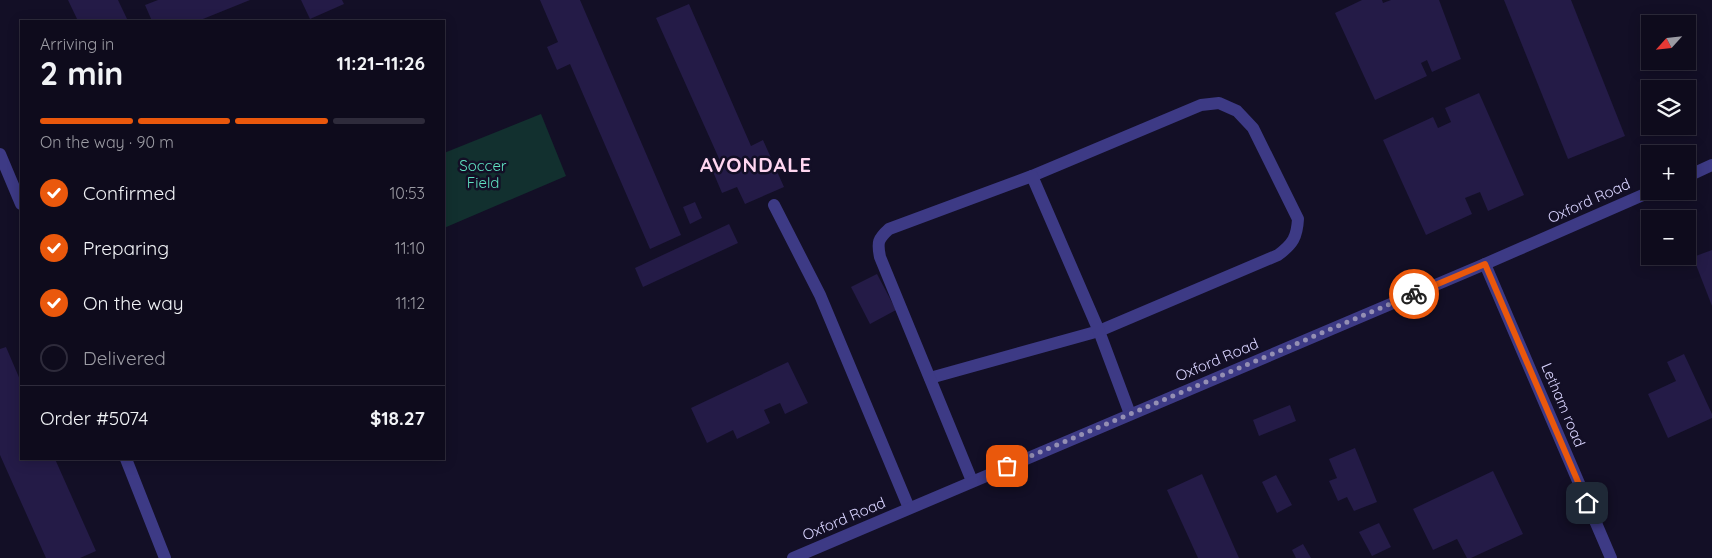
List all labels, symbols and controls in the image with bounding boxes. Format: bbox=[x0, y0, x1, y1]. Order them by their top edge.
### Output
north arrow bbox=[1641, 15, 1696, 70]
map controls bbox=[1641, 15, 1696, 265]
text: Arriving in bbox=[40, 34, 114, 54]
text: 11:21–11:26 bbox=[336, 51, 425, 75]
text: 2 min bbox=[40, 53, 123, 93]
button: layers bbox=[1641, 80, 1696, 135]
text: On the way · 90 m bbox=[40, 132, 174, 152]
button: + bbox=[1641, 145, 1696, 200]
district label: AVONDALE bbox=[700, 152, 812, 177]
park label: Soccer Field bbox=[459, 156, 507, 192]
street label: Oxford Road bbox=[1545, 174, 1633, 227]
icon: check bbox=[40, 179, 68, 207]
text: Confirmed bbox=[83, 181, 176, 205]
text: 10:53 bbox=[389, 183, 425, 203]
button: − bbox=[1641, 210, 1696, 265]
icon: check bbox=[40, 234, 68, 262]
text: Preparing bbox=[83, 236, 169, 260]
text: 11:10 bbox=[395, 238, 425, 258]
courier bbox=[1389, 269, 1439, 319]
icon: bike bbox=[1400, 280, 1428, 308]
icon: check bbox=[40, 289, 68, 317]
text: On the way bbox=[83, 291, 184, 315]
text: 11:12 bbox=[395, 293, 425, 313]
street label: Oxford Road bbox=[1172, 334, 1261, 386]
text: Delivered bbox=[83, 346, 166, 370]
street label: Letham road bbox=[1537, 360, 1590, 450]
text: Order #5074 bbox=[40, 406, 148, 430]
text: $18.27 bbox=[370, 406, 425, 430]
pin bbox=[986, 445, 1028, 487]
icon: bag bbox=[993, 452, 1021, 480]
pin bbox=[1566, 482, 1608, 524]
icon: home bbox=[1573, 489, 1601, 517]
street label: Oxford Road bbox=[799, 493, 888, 545]

